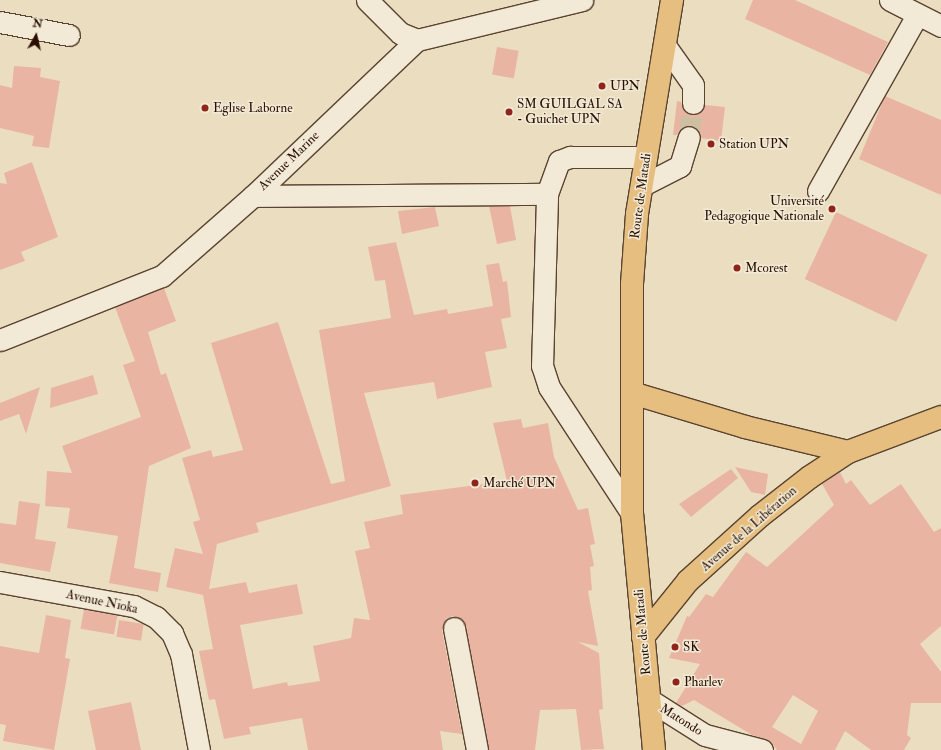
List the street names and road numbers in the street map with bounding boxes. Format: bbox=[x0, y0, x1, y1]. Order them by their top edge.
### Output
street label: Avenue Marine bbox=[255, 128, 323, 194]
street label: Route de Matadi bbox=[627, 152, 655, 240]
street label: Avenue de la Libération bbox=[698, 483, 800, 575]
street label: Avenue Nioka bbox=[65, 587, 139, 617]
street label: Route de Matadi bbox=[631, 588, 655, 676]
street label: Matondo bbox=[657, 701, 705, 739]

